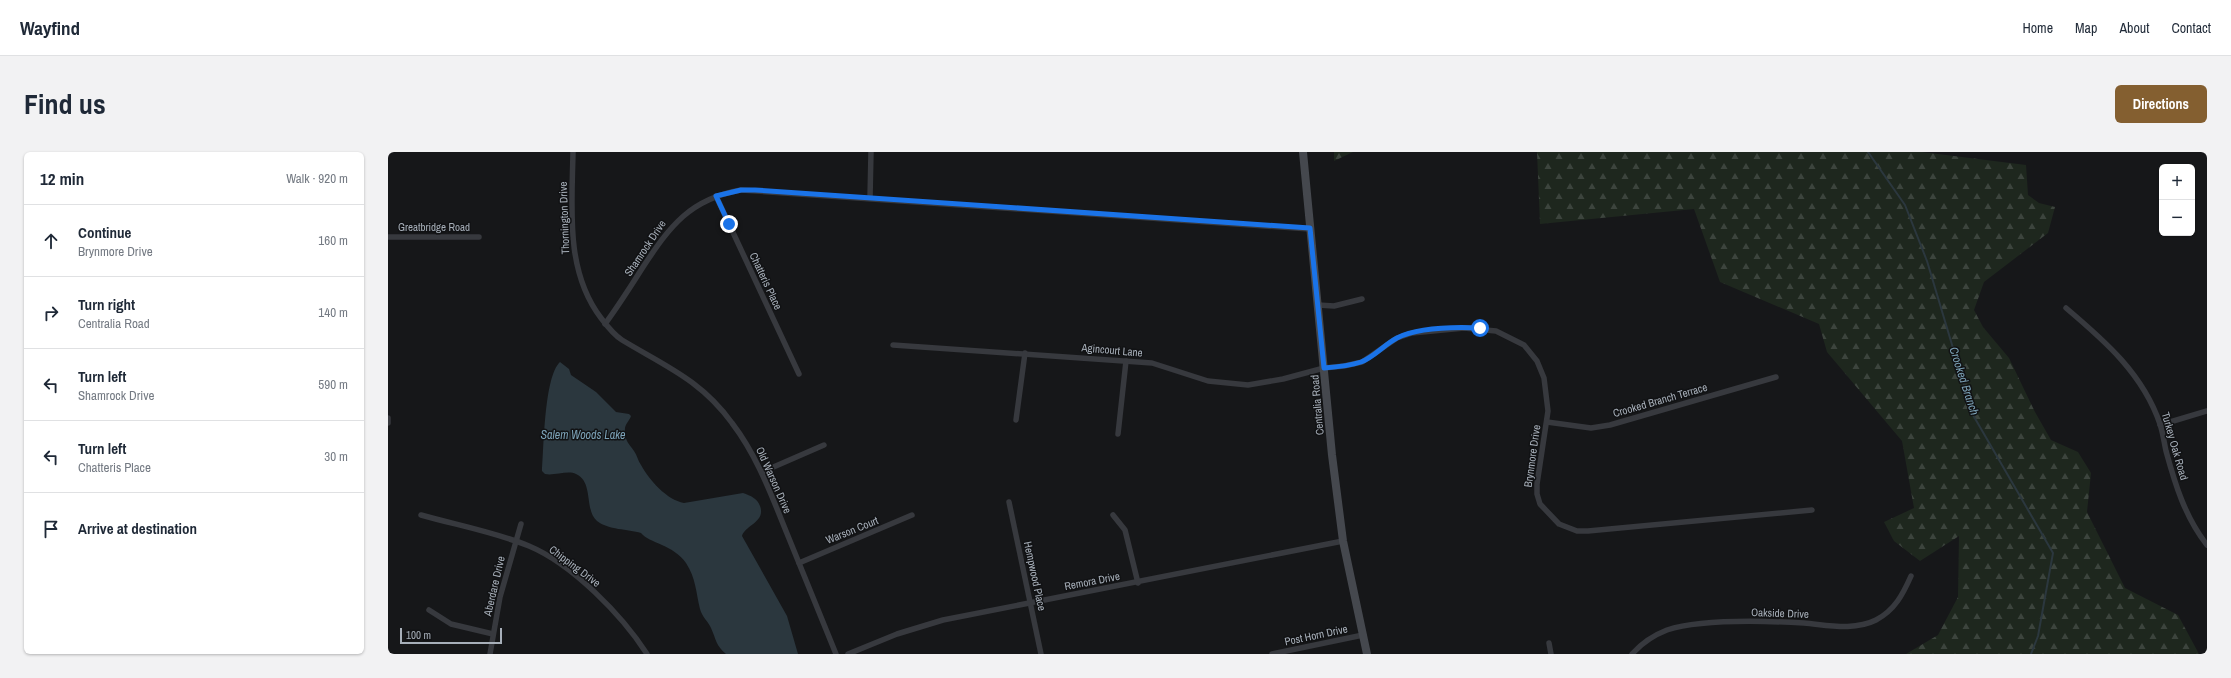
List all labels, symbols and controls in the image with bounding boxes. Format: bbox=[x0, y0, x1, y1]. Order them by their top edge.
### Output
text: Wayfind bbox=[20, 15, 80, 41]
text: Home bbox=[2022, 19, 2053, 37]
text: Map bbox=[2075, 19, 2097, 37]
text: About bbox=[2119, 19, 2149, 37]
text: Contact bbox=[2171, 19, 2211, 37]
text: Find us bbox=[24, 85, 106, 123]
button: Directions bbox=[2115, 85, 2207, 123]
map controls bbox=[2159, 164, 2195, 236]
button: + bbox=[2159, 164, 2195, 200]
text: 12 min bbox=[40, 167, 84, 190]
text: Walk · 920 m bbox=[286, 170, 348, 187]
street label: Thornington Drive bbox=[556, 181, 572, 255]
button: − bbox=[2159, 200, 2195, 236]
route end bbox=[720, 215, 738, 233]
street label: Shamrock Drive bbox=[621, 217, 669, 279]
street label: Greatbridge Road bbox=[398, 220, 470, 234]
text: Continue bbox=[78, 222, 131, 243]
icon: ahead bbox=[40, 230, 62, 252]
text: 160 m bbox=[318, 232, 348, 249]
text: Brynmore Drive bbox=[78, 243, 153, 260]
street label: Chatteris Place bbox=[747, 250, 785, 312]
text: Turn right bbox=[78, 294, 135, 315]
icon: right bbox=[40, 302, 62, 324]
text: 140 m bbox=[318, 304, 348, 321]
text: Centralia Road bbox=[78, 315, 150, 332]
route start bbox=[1471, 319, 1489, 337]
street label: Agincourt Lane bbox=[1080, 340, 1143, 360]
water label: Crooked Branch bbox=[1945, 345, 1983, 417]
text: Turn left bbox=[78, 366, 126, 387]
icon: left bbox=[40, 374, 62, 396]
street label: Centralia Road bbox=[1307, 374, 1327, 436]
text: 590 m bbox=[318, 376, 348, 393]
street label: Crooked Branch Terrace bbox=[1611, 380, 1709, 420]
text: Shamrock Drive bbox=[78, 387, 154, 404]
street label: Turkey Oak Road bbox=[2159, 410, 2191, 482]
street label: Brynmore Drive bbox=[1521, 424, 1543, 488]
water label: Salem Woods Lake bbox=[540, 427, 626, 443]
text: Turn left bbox=[78, 438, 126, 459]
street label: Old Warson Drive bbox=[753, 445, 795, 515]
icon: left bbox=[40, 446, 62, 468]
text: 30 m bbox=[324, 448, 348, 465]
text: Chatteris Place bbox=[78, 459, 151, 476]
street label: Warson Court bbox=[824, 513, 881, 547]
icon: arrive bbox=[40, 518, 62, 540]
text: Arrive at destination bbox=[78, 518, 197, 539]
street label: Hempwood Place bbox=[1021, 540, 1049, 612]
street label: Chipping Drive bbox=[547, 542, 603, 590]
street label: Aberdare Drive bbox=[480, 555, 508, 618]
street label: Remora Drive bbox=[1063, 569, 1121, 593]
street label: Oakside Drive bbox=[1751, 605, 1809, 621]
street label: Post Horn Drive bbox=[1283, 621, 1349, 649]
scale bar bbox=[400, 626, 502, 645]
text: 100 m bbox=[406, 628, 431, 642]

